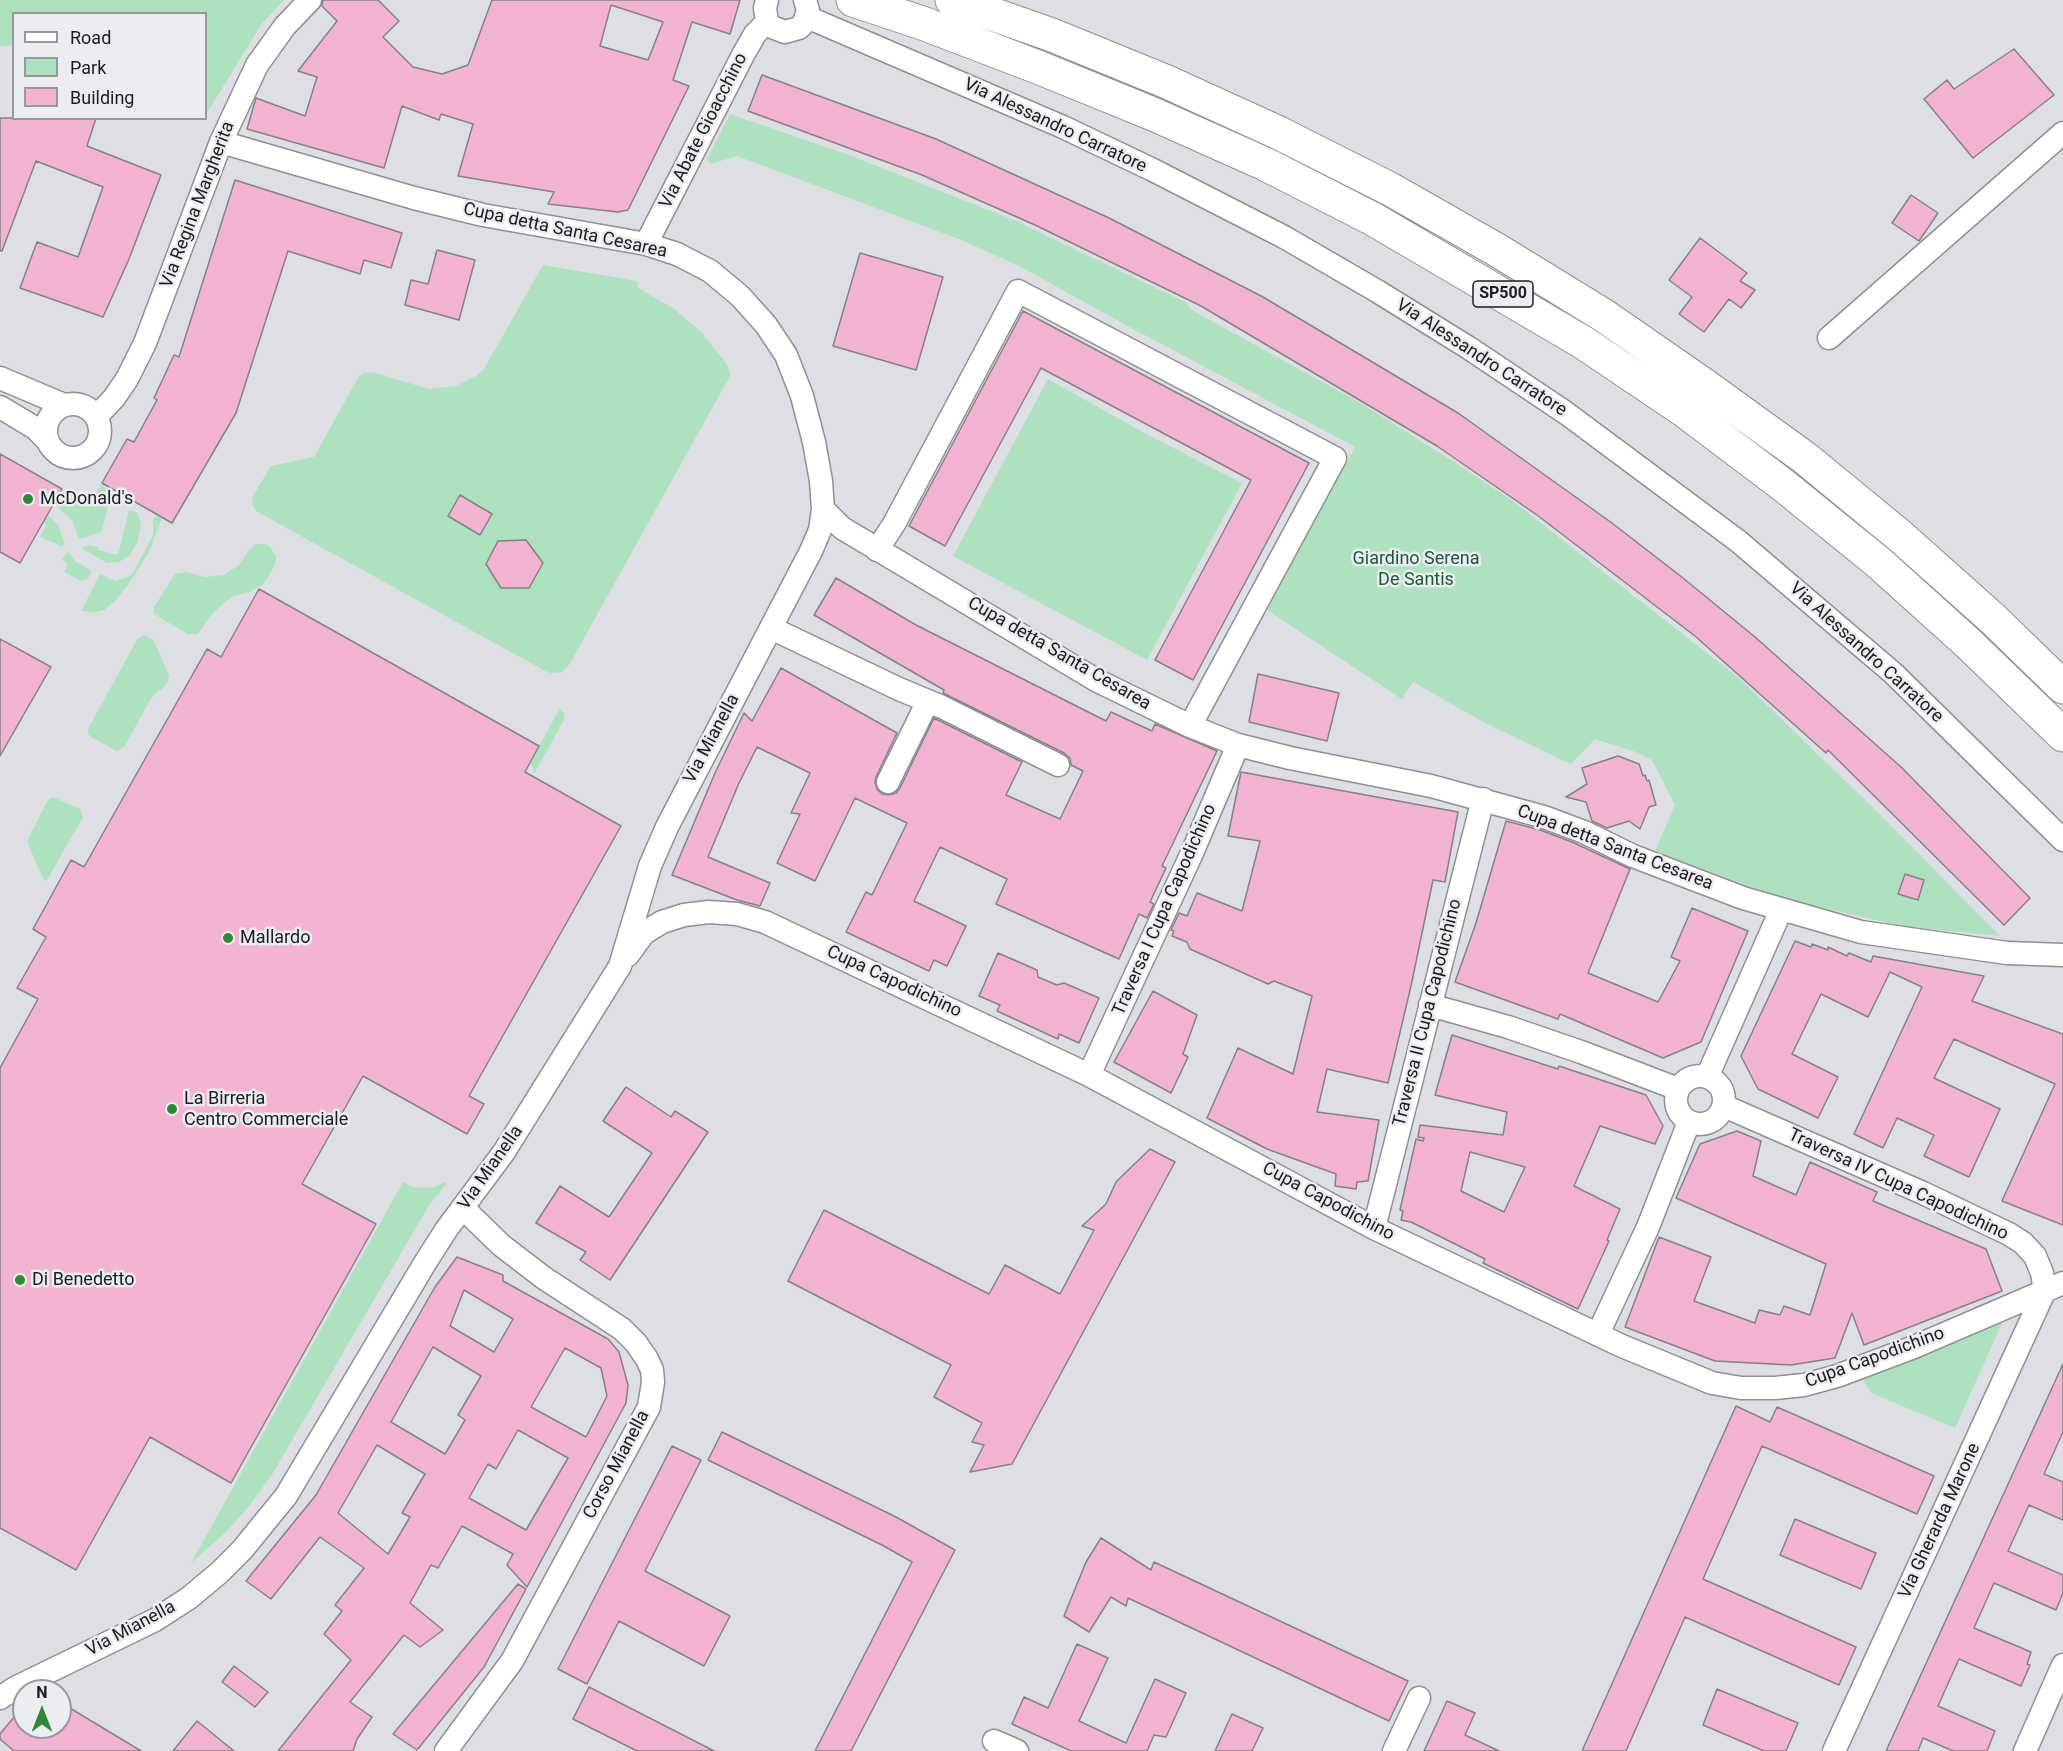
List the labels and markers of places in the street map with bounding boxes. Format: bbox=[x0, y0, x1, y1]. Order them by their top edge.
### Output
place label: McDonald's bbox=[40, 488, 133, 510]
marker: McDonald's bbox=[21, 492, 35, 506]
place label: Mallardo bbox=[240, 927, 310, 949]
marker: Mallardo bbox=[221, 931, 235, 945]
place label: La Birreria Centro Commerciale bbox=[184, 1088, 348, 1130]
marker: La Birreria Centro Commerciale bbox=[165, 1102, 179, 1116]
place label: Di Benedetto bbox=[32, 1269, 134, 1291]
marker: Di Benedetto bbox=[13, 1273, 27, 1287]

